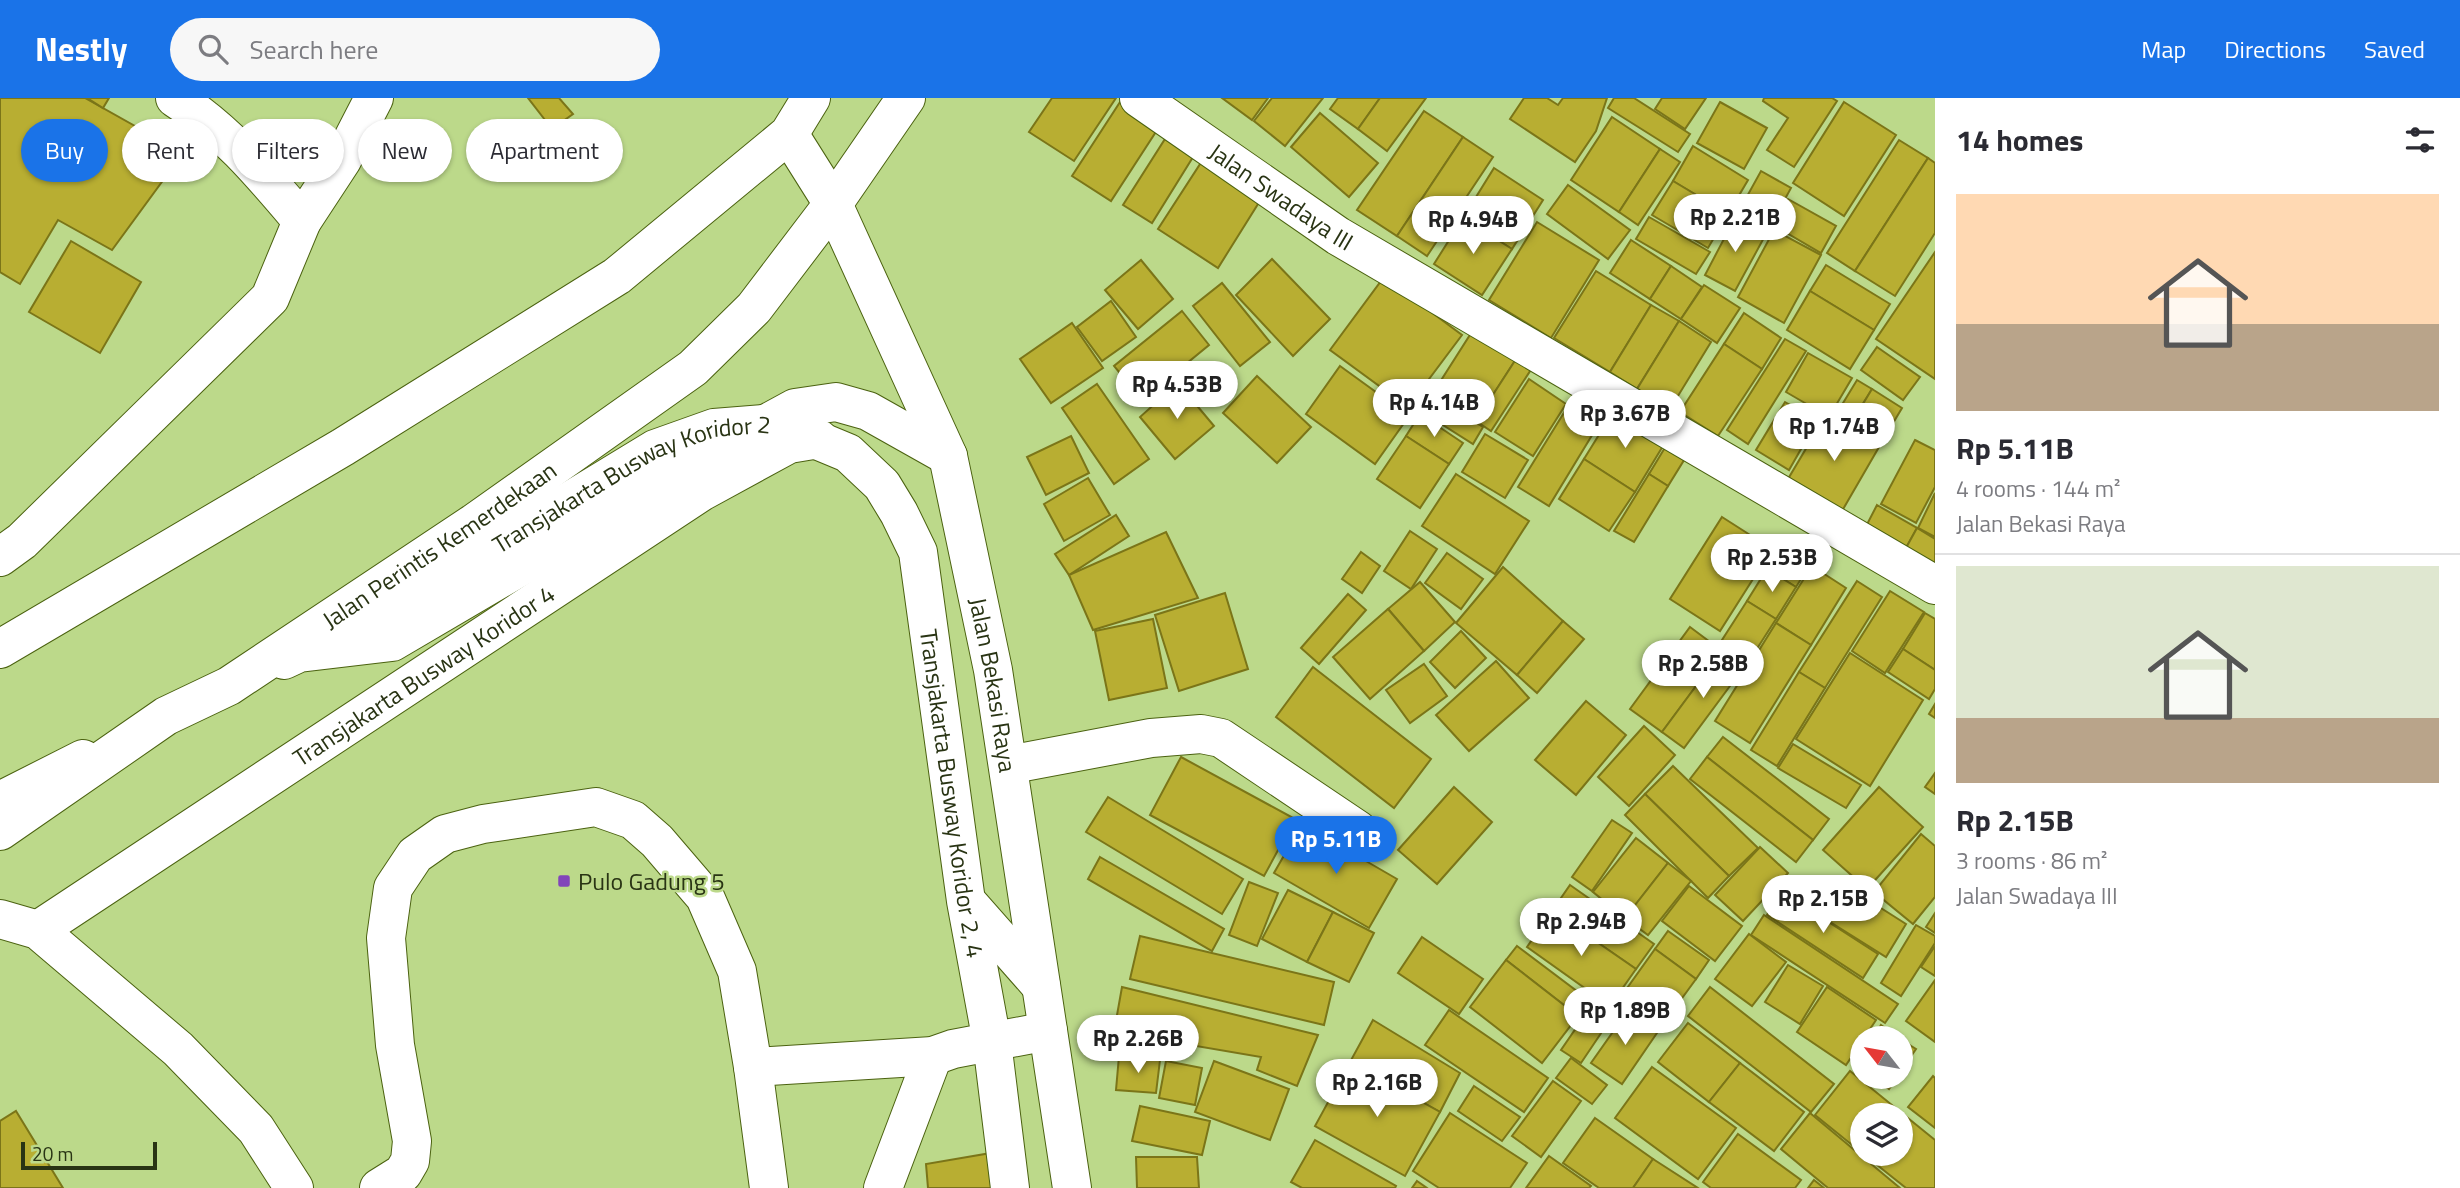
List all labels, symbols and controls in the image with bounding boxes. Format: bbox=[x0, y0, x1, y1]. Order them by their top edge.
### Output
search box bbox=[170, 18, 660, 81]
text: Nestly bbox=[35, 24, 128, 74]
icon: search bbox=[194, 30, 232, 68]
text: Search here bbox=[250, 30, 378, 69]
text: Map bbox=[2141, 31, 2186, 67]
text: Directions bbox=[2224, 31, 2326, 67]
text: Saved bbox=[2364, 31, 2425, 67]
text: 14 homes bbox=[1956, 117, 2083, 163]
chip: Buy bbox=[21, 119, 108, 182]
chip: Rent bbox=[122, 119, 218, 182]
chip: Filters bbox=[232, 119, 344, 182]
chip: New bbox=[358, 119, 452, 182]
chip: Apartment bbox=[466, 119, 623, 182]
icon: filters bbox=[2401, 121, 2439, 159]
street label: Jalan Swadaya III bbox=[1202, 134, 1360, 259]
pin: Rp 2.21B bbox=[1663, 194, 1807, 254]
pin: Rp 4.94B bbox=[1401, 197, 1545, 256]
text: Rp 2.21B bbox=[1690, 199, 1780, 234]
text: Rp 4.94B bbox=[1428, 201, 1518, 236]
icon: home bbox=[2135, 240, 2261, 366]
pin: Rp 4.53B bbox=[1105, 362, 1249, 421]
text: Rp 4.53B bbox=[1132, 366, 1222, 401]
pin: Rp 4.14B bbox=[1362, 380, 1506, 439]
text: Rp 4.14B bbox=[1389, 384, 1479, 419]
pin: Rp 3.67B bbox=[1553, 390, 1697, 450]
text: Rp 3.67B bbox=[1580, 395, 1670, 430]
pin: Rp 1.74B bbox=[1762, 404, 1906, 463]
street label: Transjakarta Busway Koridor 2 bbox=[485, 405, 773, 562]
text: Rp 1.74B bbox=[1789, 408, 1879, 443]
text: Rp 5.11B bbox=[1956, 425, 2074, 471]
street label: Jalan Perintis Kemerdekaan bbox=[315, 452, 564, 637]
text: 4 rooms · 144 m² bbox=[1956, 471, 2120, 506]
text: Jalan Bekasi Raya bbox=[1956, 506, 2125, 541]
pin: Rp 2.53B bbox=[1700, 534, 1844, 594]
text: Rp 2.53B bbox=[1727, 539, 1817, 574]
street label: Transjakarta Busway Koridor 4 bbox=[285, 576, 562, 775]
street label: Jalan Bekasi Raya bbox=[960, 594, 1026, 775]
icon: home bbox=[2135, 612, 2261, 738]
street label: Transjakarta Busway Koridor 2, 4 bbox=[911, 627, 994, 961]
pin: Rp 2.58B bbox=[1631, 640, 1775, 700]
text: Rp 2.58B bbox=[1658, 645, 1748, 680]
text: Rp 2.15B bbox=[1956, 797, 2074, 843]
pin: Rp 5.11B bbox=[1264, 816, 1408, 876]
text: Rp 5.11B bbox=[1291, 821, 1381, 856]
text: 3 rooms · 86 m² bbox=[1956, 843, 2107, 878]
place label: Pulo Gadung 5 bbox=[578, 863, 725, 899]
marker: Pulo Gadung 5 bbox=[556, 873, 572, 889]
pin: Rp 2.15B bbox=[1751, 876, 1895, 935]
text: Jalan Swadaya III bbox=[1956, 878, 2118, 913]
text: Rp 2.15B bbox=[1778, 880, 1868, 915]
pin: Rp 2.94B bbox=[1509, 898, 1653, 958]
text: Rp 2.94B bbox=[1536, 903, 1626, 938]
pin: Rp 1.89B bbox=[1553, 988, 1697, 1047]
text: Rp 1.89B bbox=[1580, 992, 1670, 1027]
pin: Rp 2.26B bbox=[1066, 1016, 1210, 1075]
text: Rp 2.26B bbox=[1093, 1020, 1183, 1055]
north arrow bbox=[1850, 1026, 1913, 1088]
map controls bbox=[1850, 1026, 1913, 1166]
pin: Rp 2.16B bbox=[1305, 1060, 1449, 1119]
text: Rp 2.16B bbox=[1332, 1064, 1422, 1099]
button: layers bbox=[1850, 1103, 1913, 1166]
scale bar bbox=[21, 1139, 158, 1171]
text: 20 m bbox=[32, 1139, 73, 1168]

